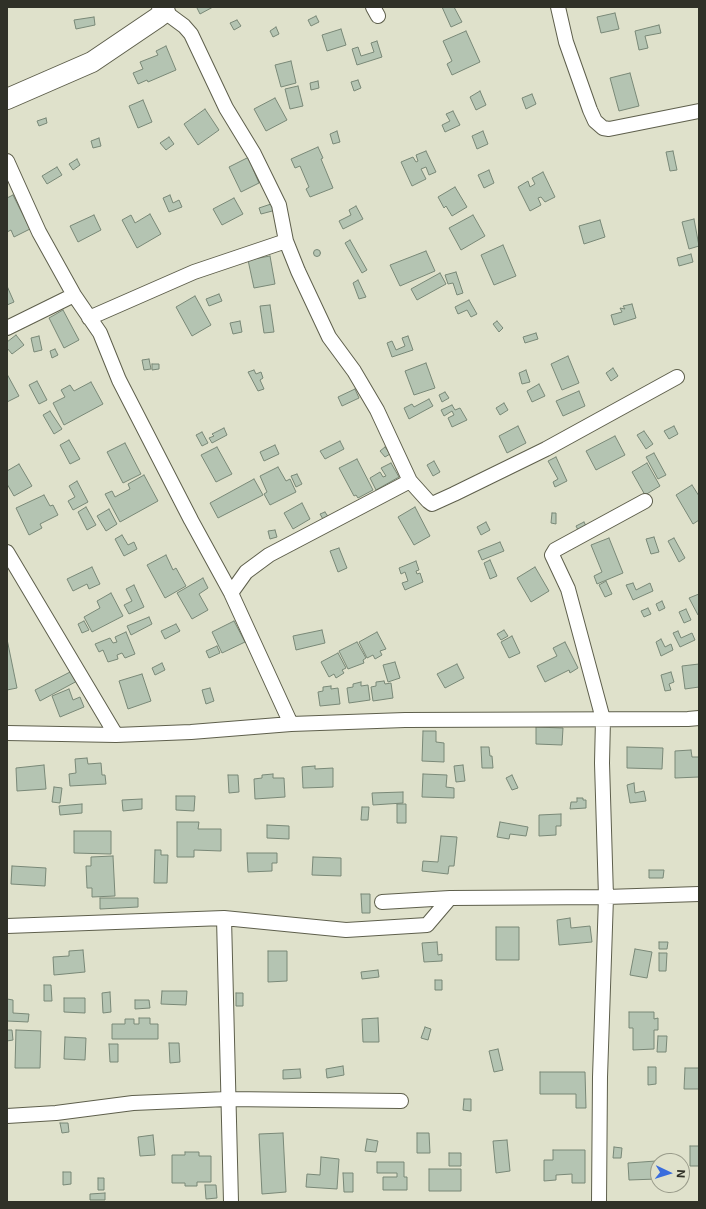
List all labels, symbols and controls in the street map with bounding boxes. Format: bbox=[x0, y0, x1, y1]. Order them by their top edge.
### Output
north arrow bbox=[650, 1153, 690, 1193]
text: N bbox=[674, 1169, 688, 1178]

